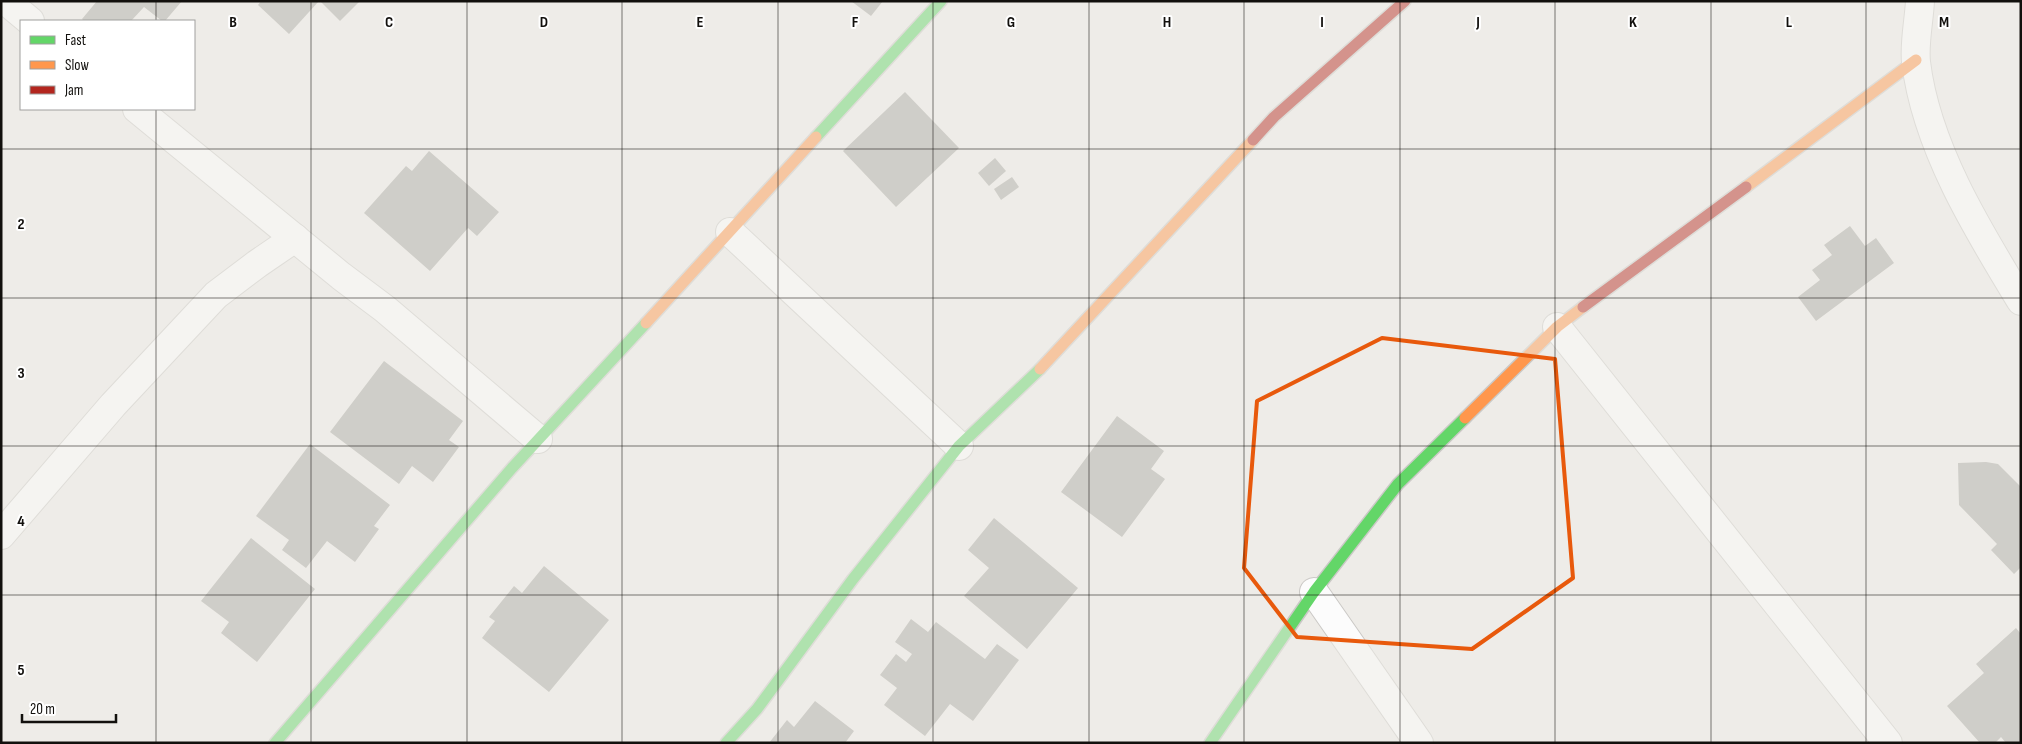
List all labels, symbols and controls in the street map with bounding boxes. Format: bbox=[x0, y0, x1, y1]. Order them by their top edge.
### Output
text: B bbox=[229, 13, 237, 32]
text: C bbox=[385, 13, 393, 32]
text: D bbox=[540, 13, 548, 32]
text: E bbox=[697, 13, 704, 32]
text: F bbox=[852, 13, 859, 32]
text: G bbox=[1007, 13, 1015, 32]
text: H bbox=[1163, 13, 1171, 32]
text: I bbox=[1320, 13, 1324, 32]
text: J bbox=[1475, 13, 1480, 32]
text: K bbox=[1629, 13, 1637, 32]
text: L bbox=[1786, 13, 1793, 32]
text: M bbox=[1939, 13, 1949, 32]
legend bbox=[20, 20, 195, 110]
text: Fast bbox=[65, 31, 87, 50]
text: Slow bbox=[65, 56, 89, 75]
text: Jam bbox=[64, 81, 83, 100]
text: 2 bbox=[17, 215, 25, 234]
text: 3 bbox=[17, 364, 25, 383]
text: 4 bbox=[17, 512, 25, 531]
text: 5 bbox=[17, 661, 25, 680]
scale bar bbox=[22, 692, 116, 724]
text: 20 m bbox=[30, 700, 55, 719]

